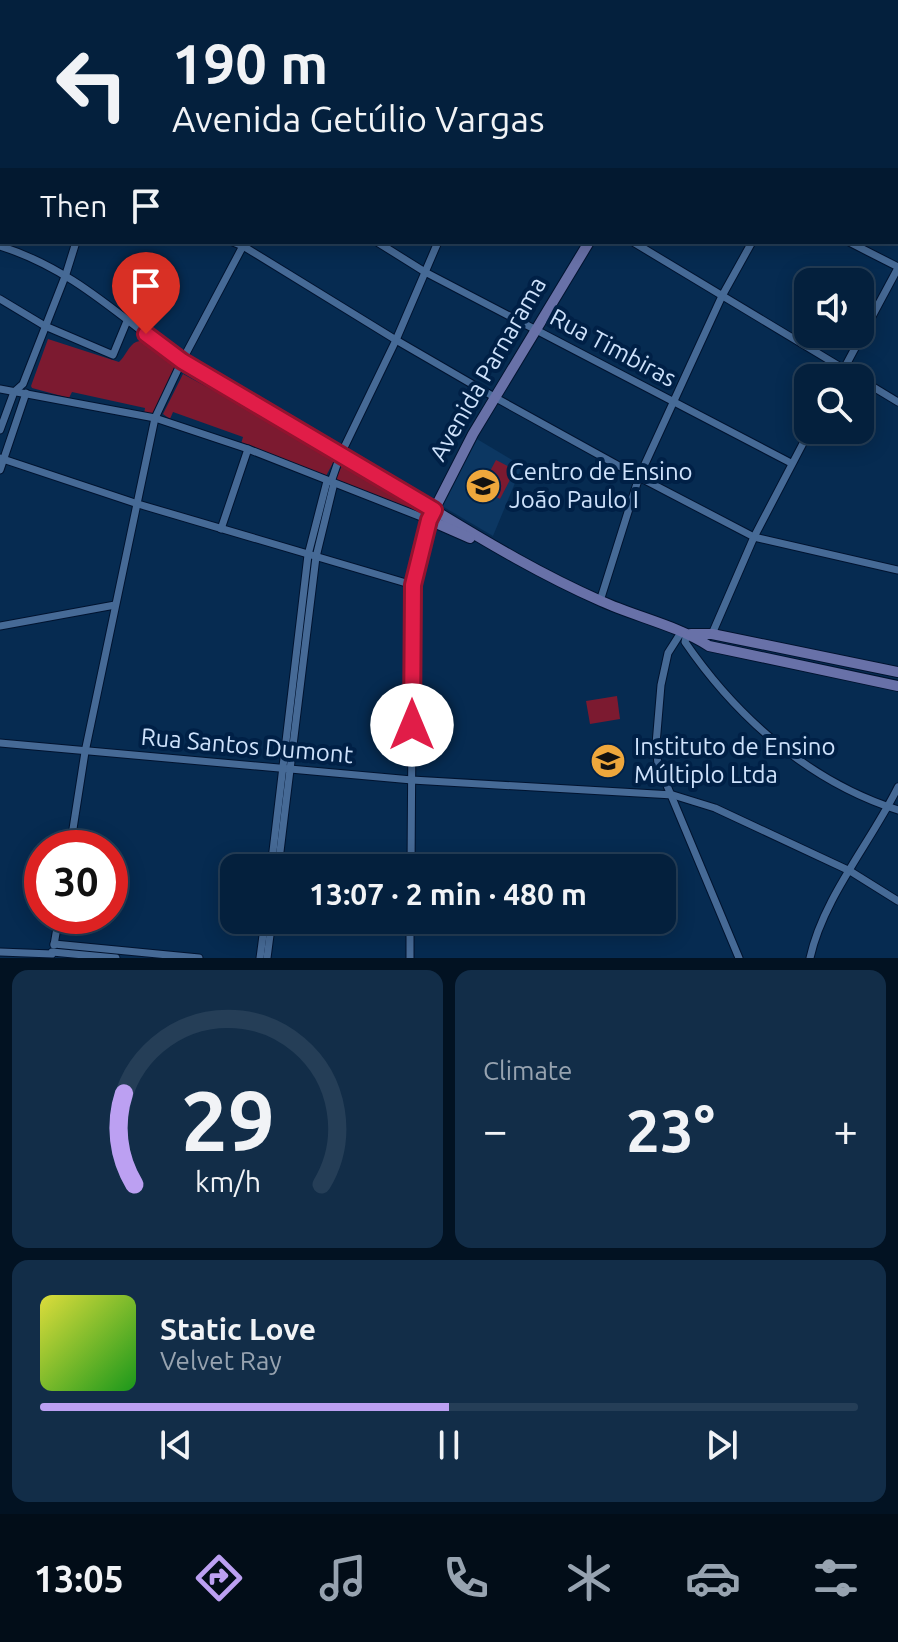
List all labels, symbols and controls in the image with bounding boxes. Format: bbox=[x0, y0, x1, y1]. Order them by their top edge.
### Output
icon: left bbox=[40, 32, 144, 136]
text: 190 m bbox=[172, 32, 328, 95]
text: Avenida Getúlio Vargas bbox=[172, 98, 545, 139]
icon: arrive bbox=[124, 184, 168, 228]
text: Then bbox=[40, 189, 108, 223]
pin bbox=[112, 252, 180, 334]
icon: arrive bbox=[124, 264, 168, 308]
map controls bbox=[794, 268, 874, 444]
button: sound bbox=[794, 268, 874, 348]
street label: Avenida Parnarama bbox=[424, 272, 551, 465]
street label: Rua Timbiras bbox=[546, 303, 681, 392]
button: search bbox=[794, 364, 874, 444]
place label: Centro de Ensino João Paulo I bbox=[509, 458, 693, 513]
school or university icon: Centro de Ensino João Paulo I bbox=[464, 467, 502, 505]
position arrow bbox=[370, 683, 454, 767]
street label: Rua Santos Dumont bbox=[140, 723, 355, 768]
place label: Instituto de Ensino Múltiplo Ltda bbox=[634, 733, 836, 788]
school or university icon: Instituto de Ensino Múltiplo Ltda bbox=[589, 742, 627, 780]
speed limit sign: 30 bbox=[24, 830, 128, 934]
text: 13:07 · 2 min · 480 m bbox=[309, 877, 587, 911]
text: Climate bbox=[483, 1056, 572, 1085]
text: 29 bbox=[181, 1073, 274, 1167]
text: 23° bbox=[626, 1096, 715, 1163]
text: − bbox=[483, 1105, 508, 1154]
text: + bbox=[833, 1105, 858, 1154]
text: km/h bbox=[195, 1165, 261, 1197]
text: Static Love bbox=[160, 1312, 316, 1346]
text: Velvet Ray bbox=[160, 1346, 282, 1375]
icon: previous bbox=[154, 1423, 198, 1467]
icon: pause bbox=[427, 1423, 471, 1467]
icon: next bbox=[700, 1423, 744, 1467]
icon: directions bbox=[191, 1550, 247, 1606]
icon: music bbox=[315, 1550, 371, 1606]
icon: phone bbox=[438, 1550, 494, 1606]
icon: climate bbox=[561, 1550, 617, 1606]
icon: car bbox=[685, 1550, 741, 1606]
icon: filters bbox=[808, 1550, 864, 1606]
text: 13:05 bbox=[34, 1558, 124, 1599]

